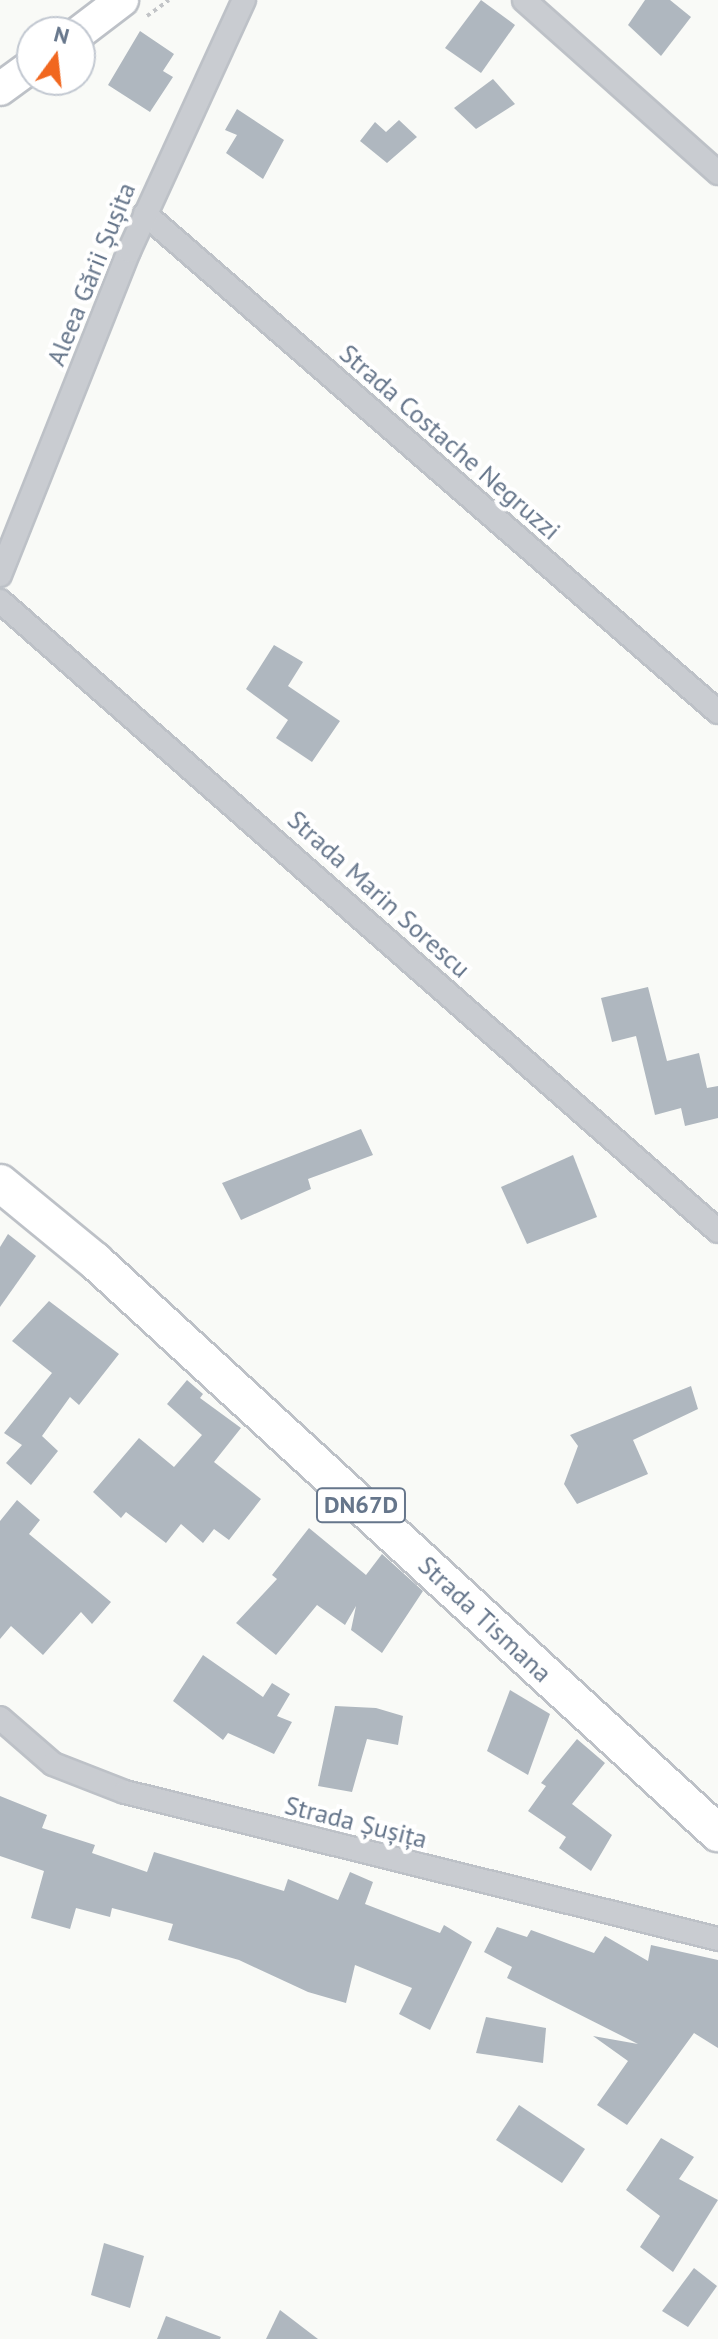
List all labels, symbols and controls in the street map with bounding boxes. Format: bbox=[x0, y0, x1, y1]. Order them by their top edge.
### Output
north arrow bbox=[16, 16, 96, 96]
text: N bbox=[51, 19, 72, 50]
street label: Aleea Gării Șușita bbox=[40, 178, 142, 370]
street label: Strada Costache Negruzzi bbox=[333, 338, 567, 546]
street label: Strada Marin Sorescu bbox=[281, 804, 477, 984]
road number: DN67D bbox=[315, 1485, 407, 1525]
street label: Strada Tismana bbox=[412, 1549, 558, 1689]
street label: Strada Șușița bbox=[282, 1789, 430, 1855]

